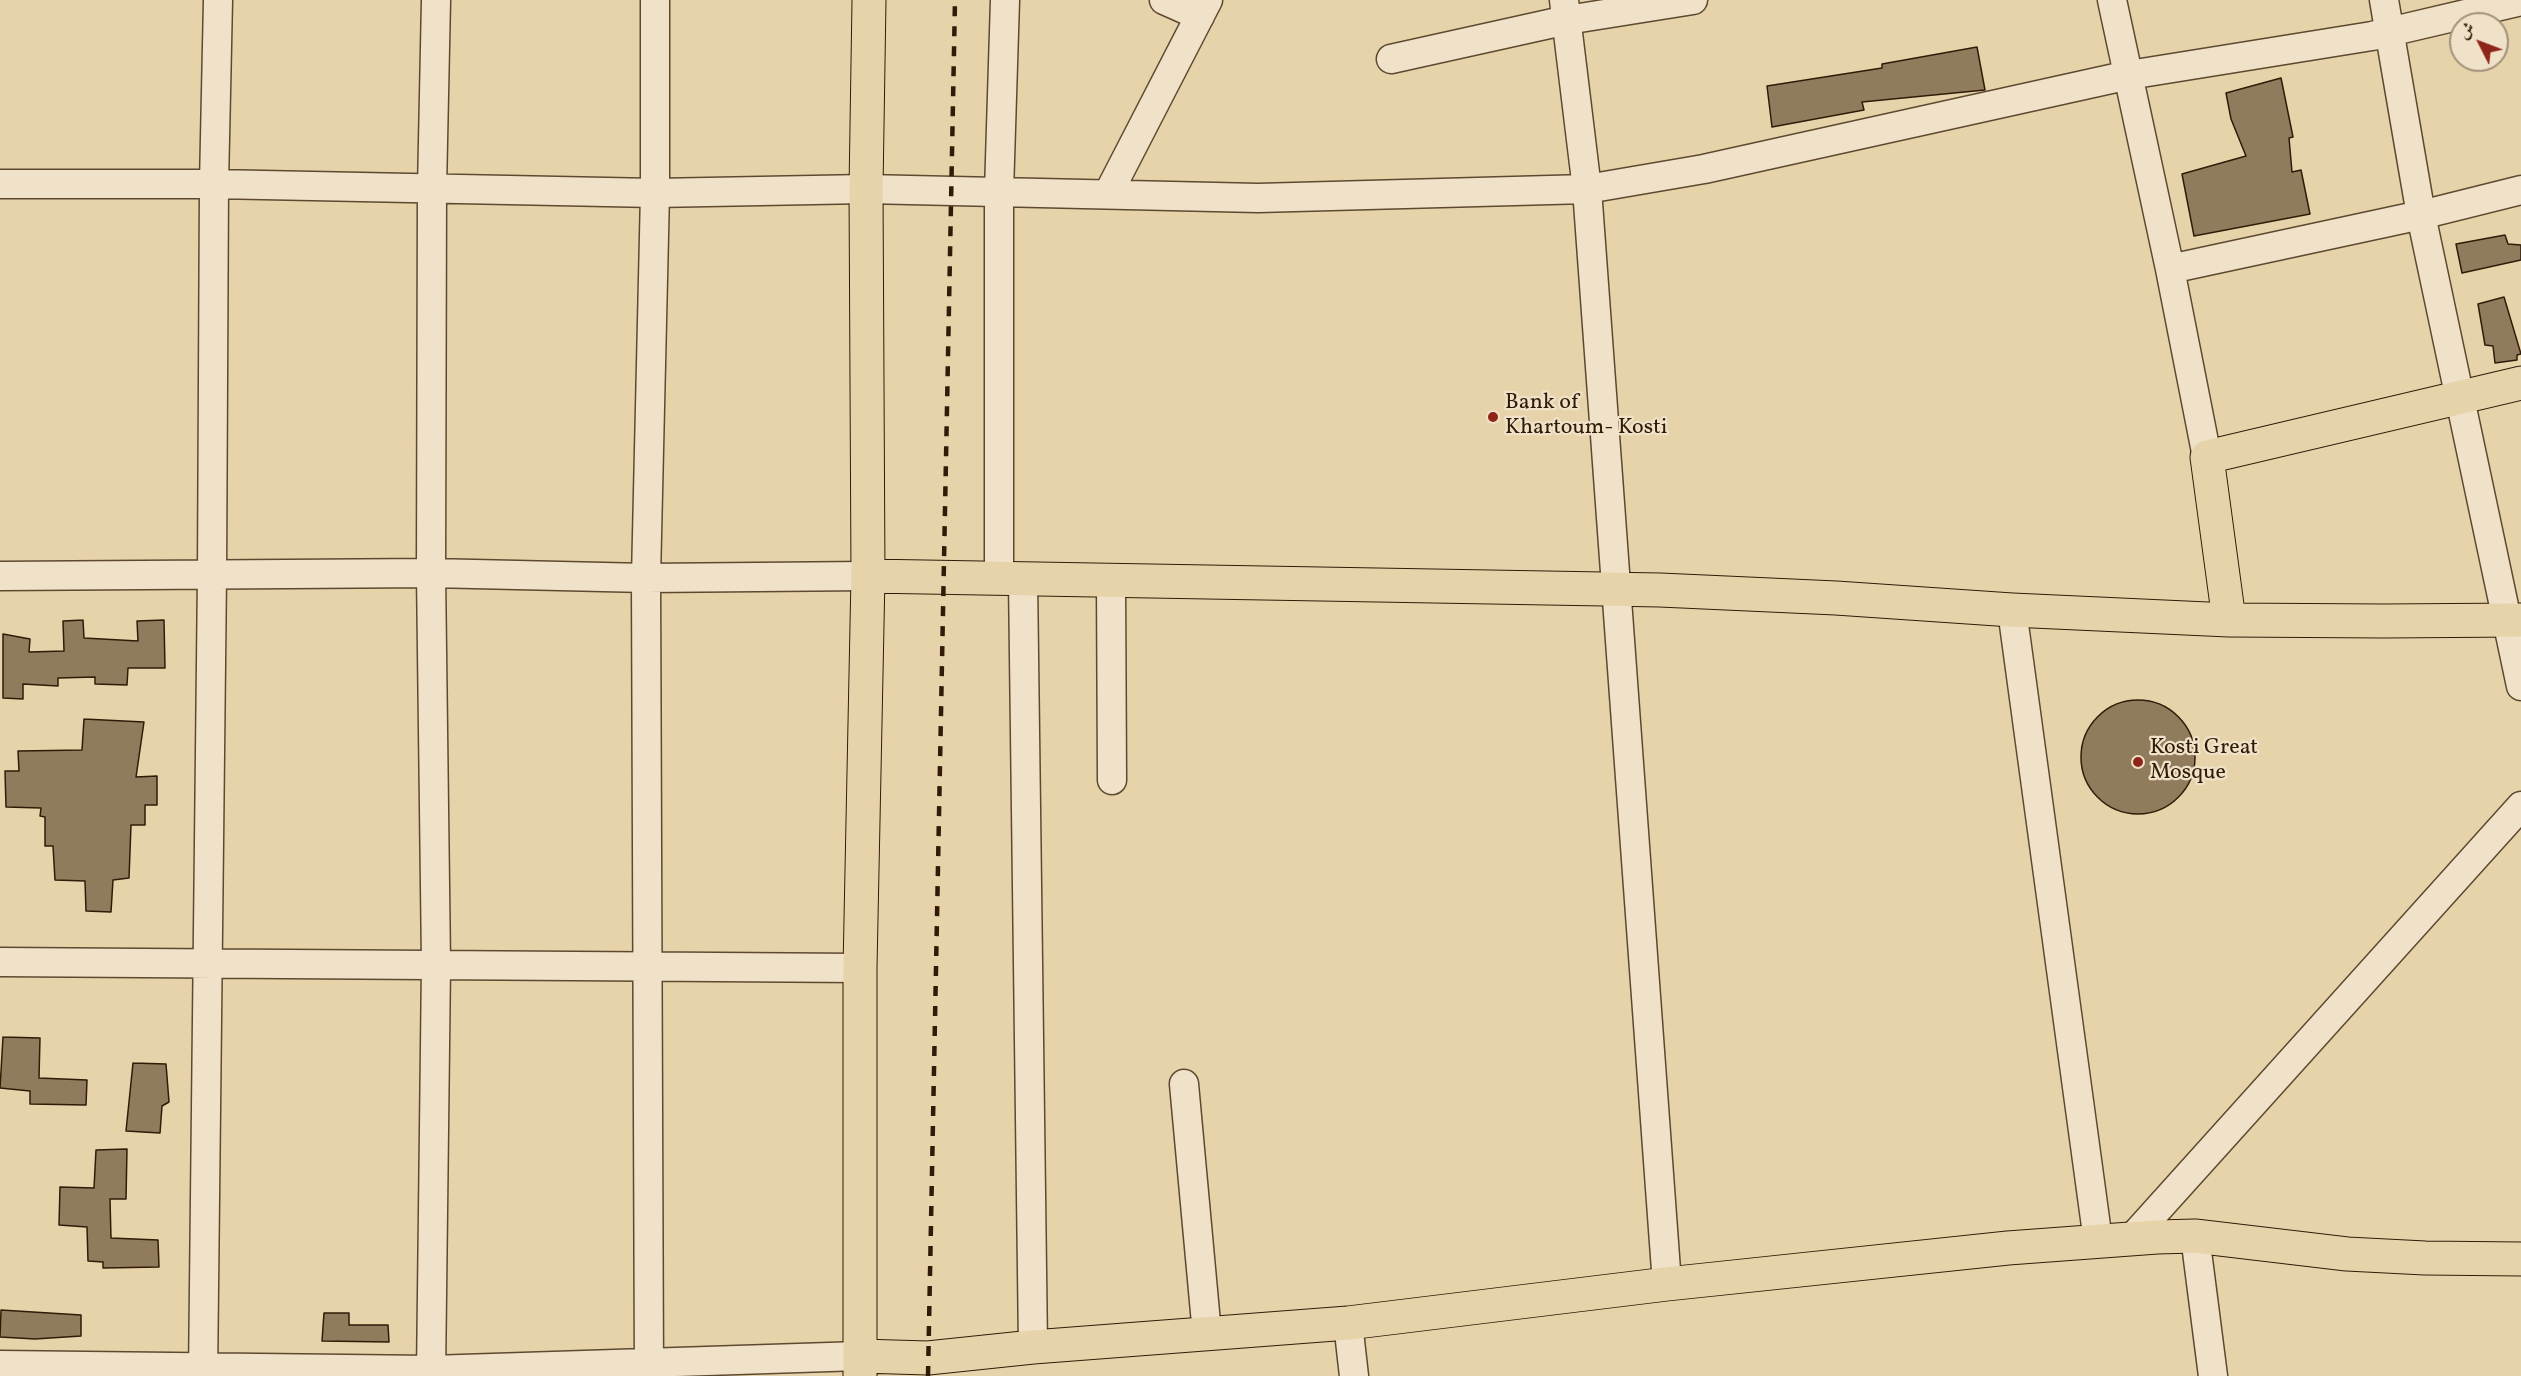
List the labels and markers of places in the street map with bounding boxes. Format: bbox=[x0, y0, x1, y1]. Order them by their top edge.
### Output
place label: Bank of Khartoum- Kosti bbox=[1505, 391, 1667, 442]
marker: Bank of Khartoum- Kosti bbox=[1486, 410, 1500, 424]
place label: Kosti Great Mosque bbox=[2150, 736, 2258, 788]
marker: Kosti Great Mosque bbox=[2131, 755, 2145, 769]

